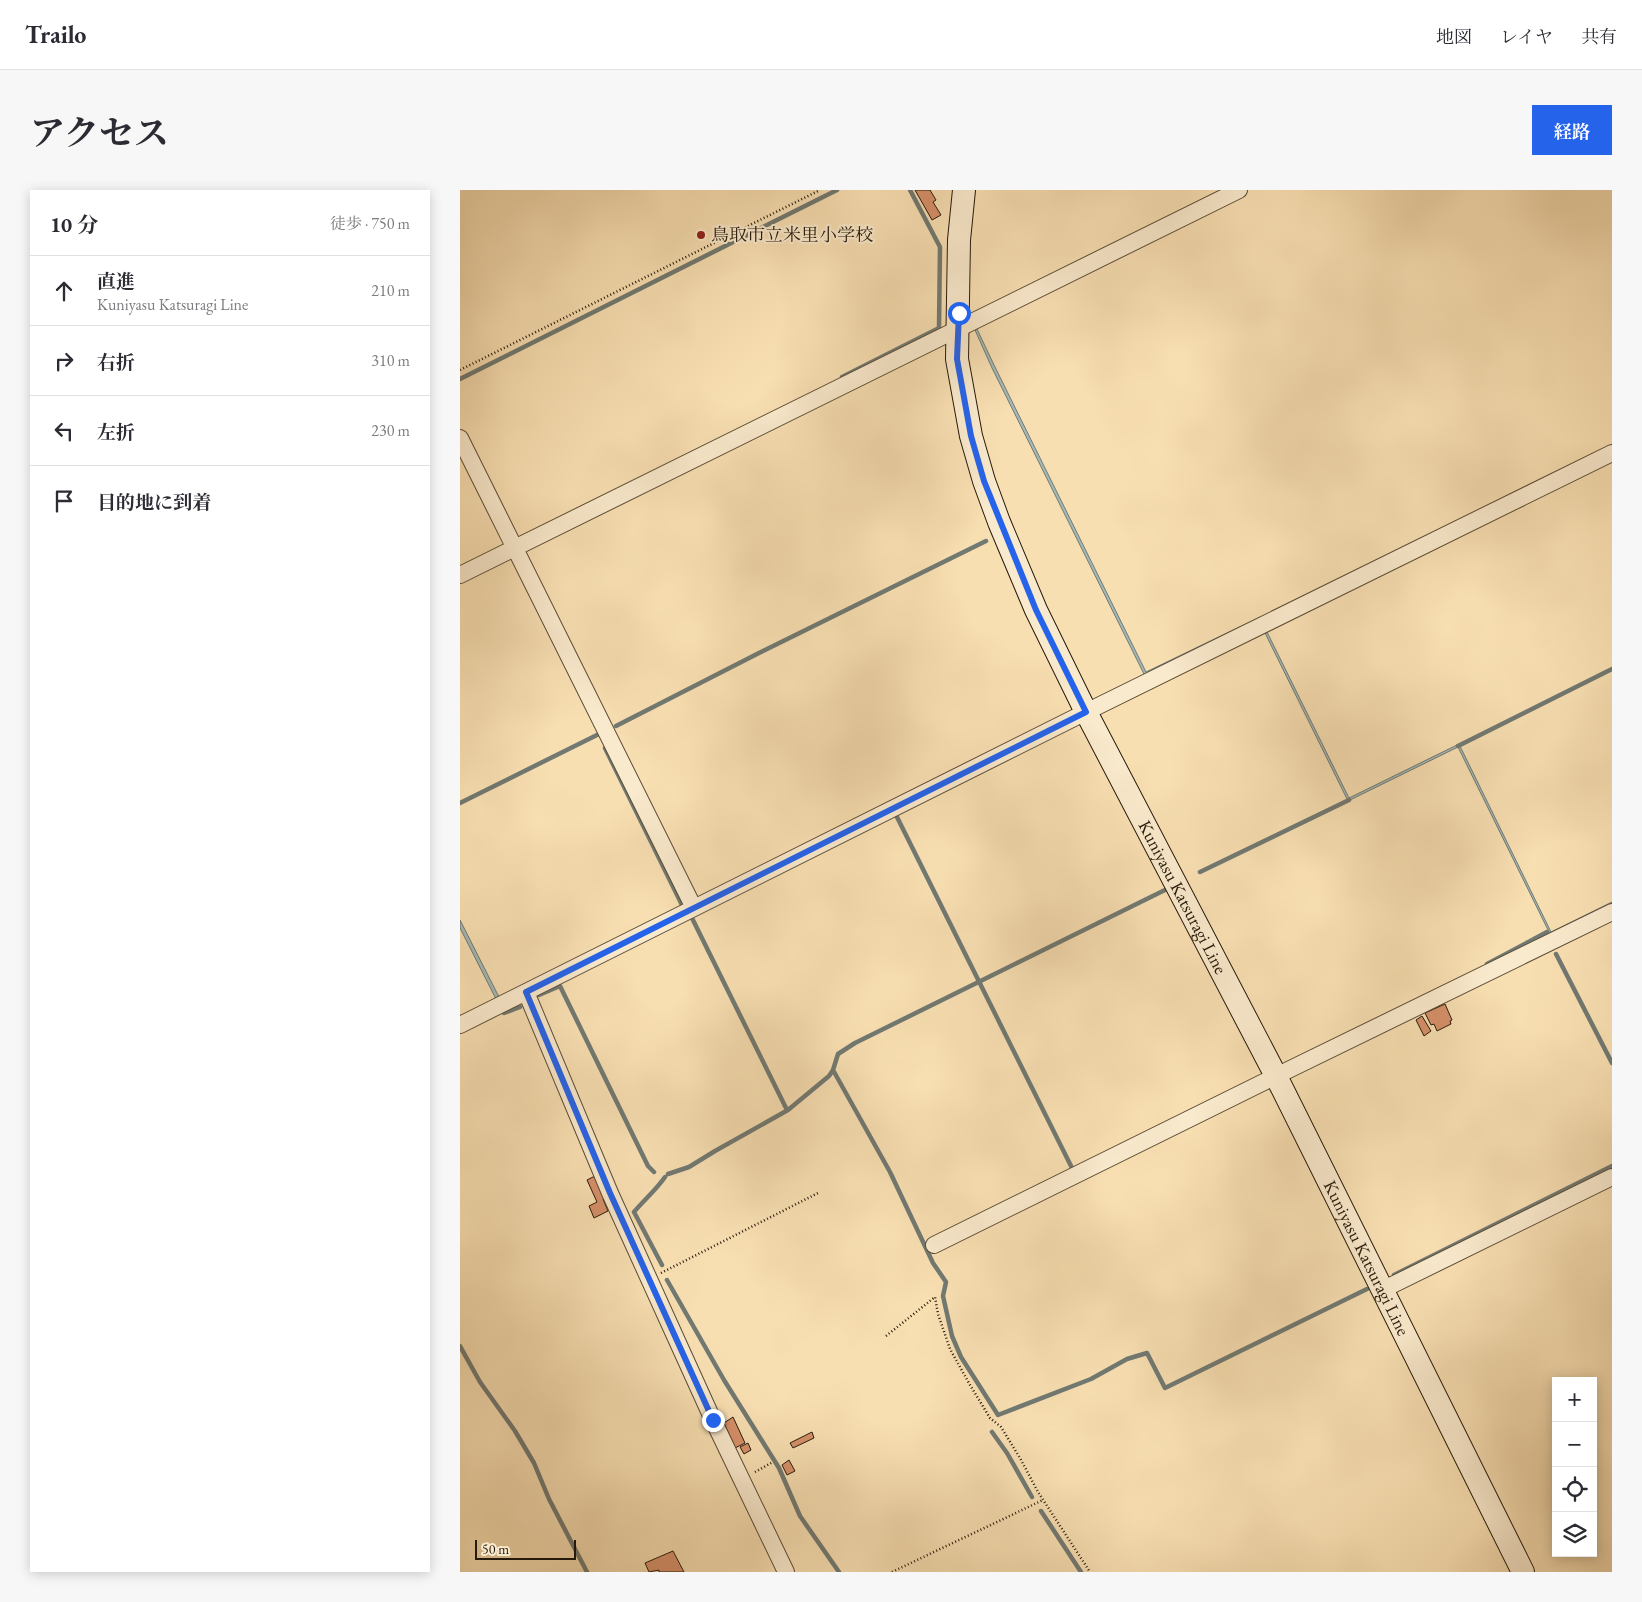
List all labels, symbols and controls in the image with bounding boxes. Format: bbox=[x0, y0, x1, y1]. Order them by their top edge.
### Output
text: Trailo bbox=[25, 19, 86, 50]
text: 地図 bbox=[1436, 25, 1472, 48]
text: レイヤ bbox=[1500, 25, 1553, 48]
text: 共有 bbox=[1581, 25, 1617, 48]
button: 経路 bbox=[1532, 105, 1612, 155]
text: アクセス bbox=[30, 110, 169, 155]
text: 10 分 bbox=[50, 211, 98, 238]
text: 徒歩 · 750 m bbox=[330, 213, 410, 234]
place label: 鳥取市立米里小学校 bbox=[711, 223, 873, 246]
marker: 鳥取市立米里小学校 bbox=[695, 229, 707, 241]
text: 直進 bbox=[97, 269, 135, 294]
icon: ahead bbox=[50, 277, 78, 305]
text: 210 m bbox=[371, 280, 410, 301]
text: Kuniyasu Katsuragi Line bbox=[97, 294, 248, 315]
route start bbox=[948, 302, 971, 325]
icon: right bbox=[50, 347, 78, 375]
text: 右折 bbox=[97, 350, 135, 375]
text: 310 m bbox=[371, 350, 410, 371]
icon: left bbox=[50, 417, 78, 445]
text: 左折 bbox=[97, 420, 135, 445]
text: 230 m bbox=[371, 420, 410, 441]
icon: arrive bbox=[50, 487, 78, 515]
text: 目的地に到着 bbox=[97, 490, 211, 515]
street label: Kuniyasu Katsuragi Line bbox=[1133, 816, 1233, 978]
street label: Kuniyasu Katsuragi Line bbox=[1319, 1176, 1415, 1339]
map controls bbox=[1552, 1377, 1597, 1557]
button: + bbox=[1552, 1377, 1597, 1422]
route end bbox=[702, 1409, 725, 1432]
button: − bbox=[1552, 1422, 1597, 1467]
button: locate bbox=[1552, 1467, 1597, 1512]
button: layers bbox=[1552, 1512, 1597, 1557]
scale bar bbox=[475, 1537, 576, 1560]
text: 50 m bbox=[482, 1540, 509, 1558]

